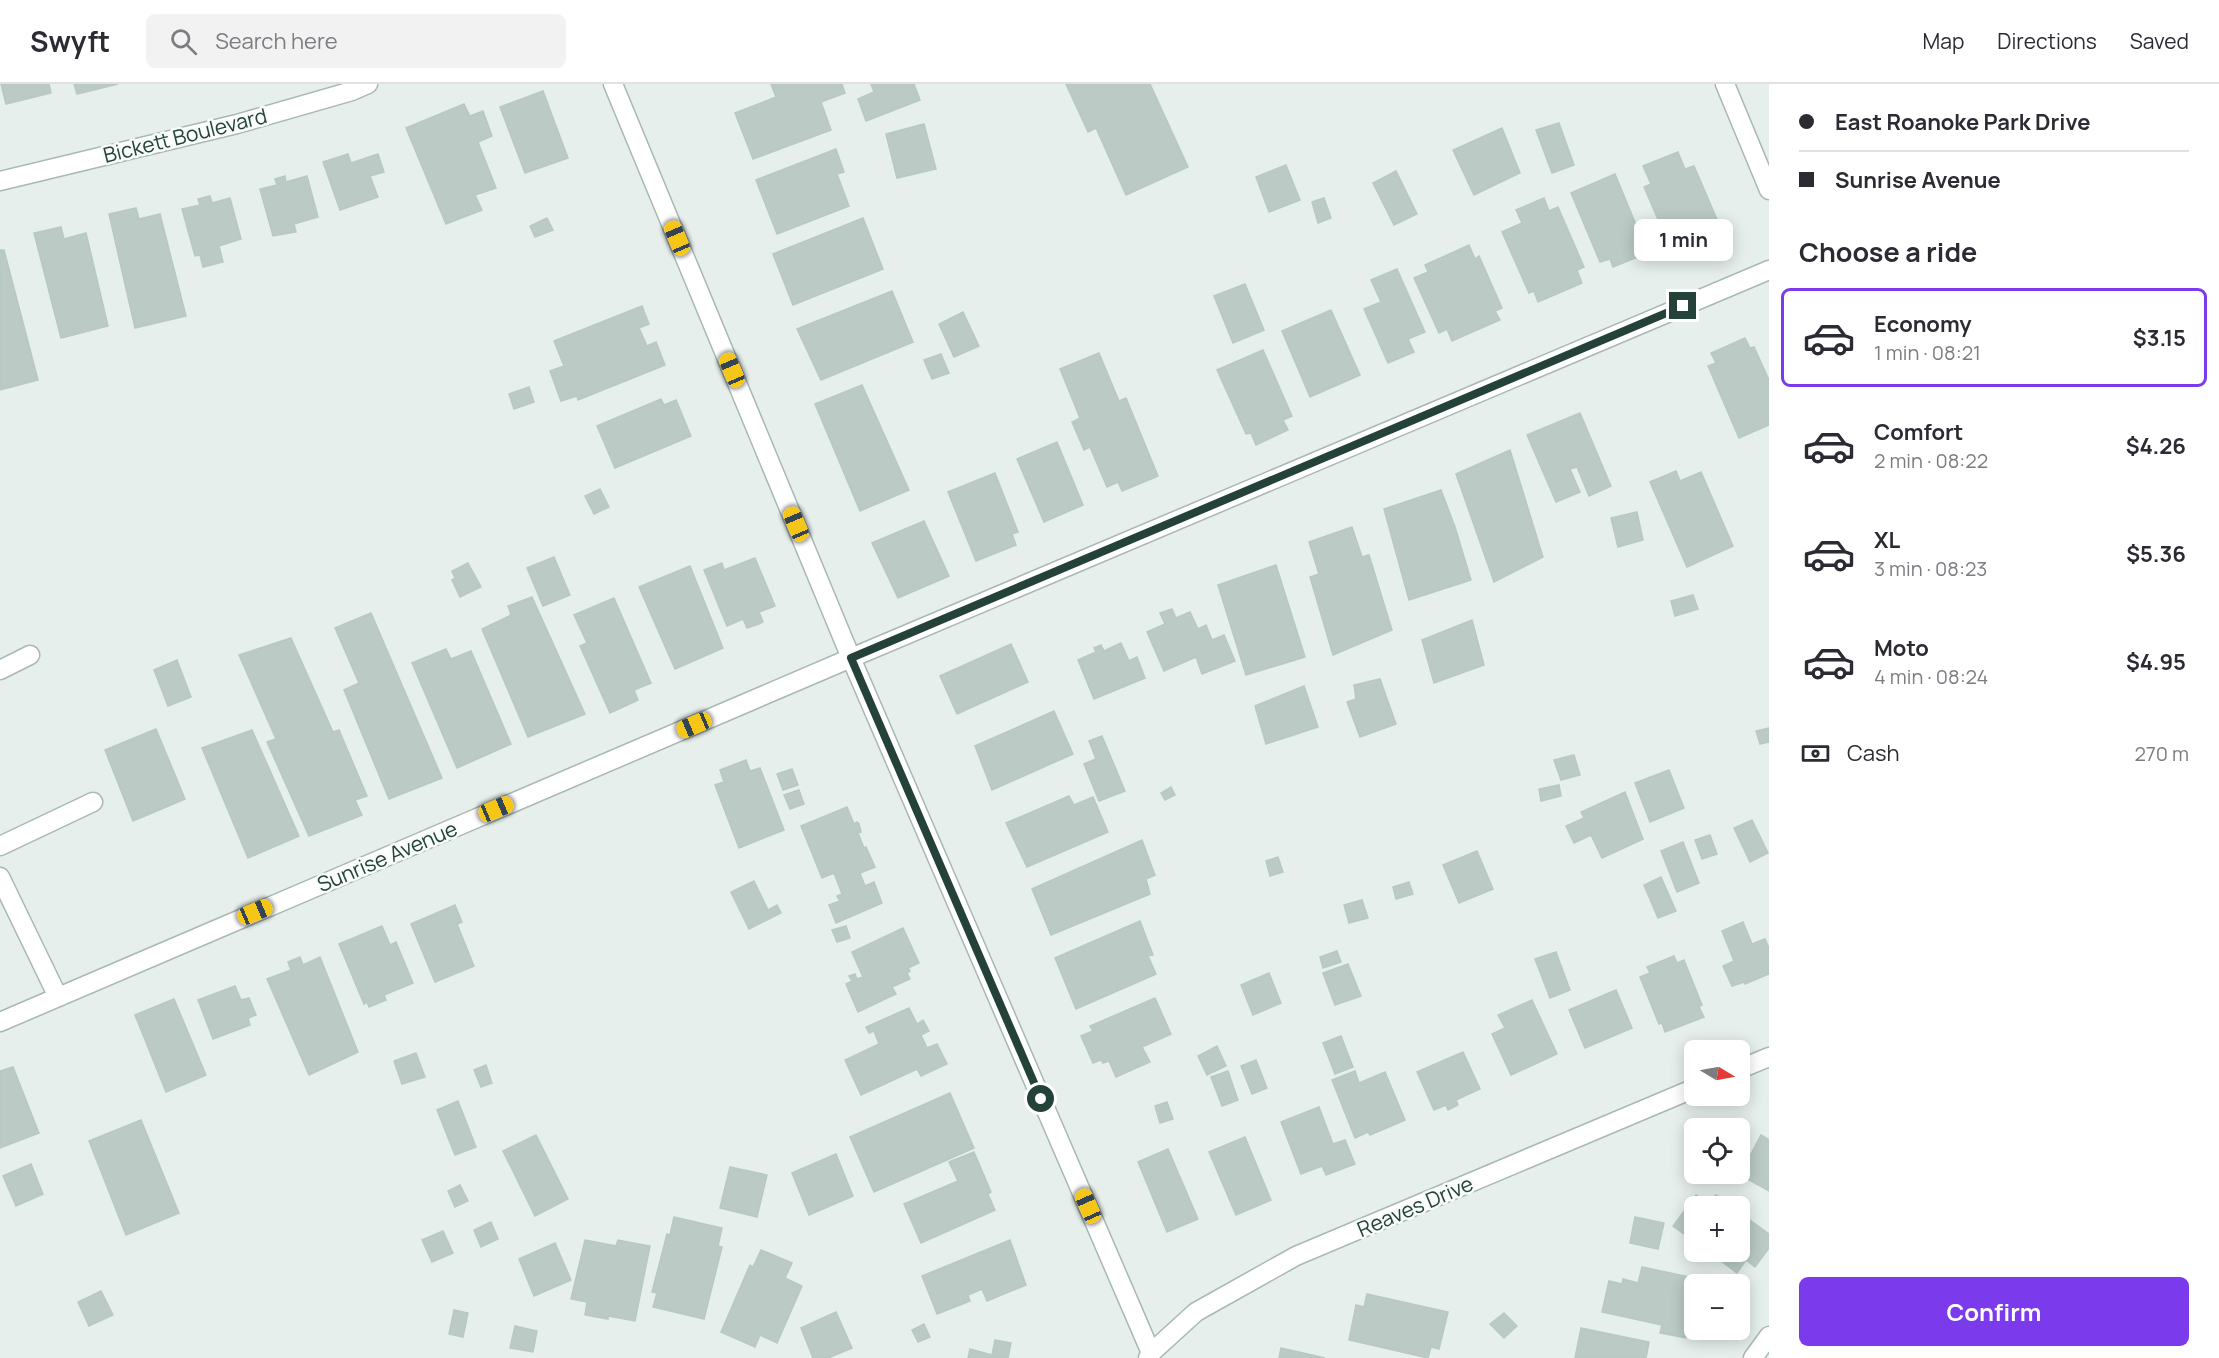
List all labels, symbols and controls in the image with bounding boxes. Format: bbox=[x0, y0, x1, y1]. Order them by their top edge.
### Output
search box bbox=[146, 14, 566, 68]
text: Swyft bbox=[30, 22, 110, 60]
icon: search bbox=[167, 25, 200, 58]
text: Search here bbox=[215, 26, 338, 56]
text: Map bbox=[1923, 27, 1964, 55]
text: Directions bbox=[1997, 27, 2097, 55]
text: Saved bbox=[2130, 27, 2189, 55]
street label: Bickett Boulevard bbox=[100, 101, 270, 169]
text: East Roanoke Park Drive bbox=[1835, 107, 2090, 137]
text: Sunrise Avenue bbox=[1835, 165, 2001, 195]
car bbox=[662, 218, 692, 258]
callout: 1 min bbox=[1634, 219, 1732, 261]
text: 1 min bbox=[1659, 226, 1708, 253]
text: Choose a ride bbox=[1799, 233, 1977, 270]
route end bbox=[1669, 292, 1696, 319]
text: Economy bbox=[1874, 309, 1972, 339]
icon: car bbox=[1802, 311, 1856, 365]
text: $3.15 bbox=[2133, 323, 2186, 353]
text: 1 min · 08:21 bbox=[1874, 339, 1981, 366]
car bbox=[717, 350, 747, 390]
text: Comfort bbox=[1874, 417, 1963, 447]
icon: car bbox=[1802, 419, 1856, 473]
text: $4.26 bbox=[2126, 431, 2186, 461]
text: 2 min · 08:22 bbox=[1874, 447, 1988, 474]
car bbox=[781, 504, 811, 544]
text: XL bbox=[1874, 525, 1900, 555]
icon: car bbox=[1802, 527, 1856, 581]
text: $5.36 bbox=[2126, 539, 2186, 569]
text: 3 min · 08:23 bbox=[1874, 555, 1987, 582]
text: Moto bbox=[1874, 633, 1929, 663]
icon: car bbox=[1802, 635, 1856, 689]
text: $4.95 bbox=[2126, 647, 2186, 677]
text: 4 min · 08:24 bbox=[1874, 663, 1988, 690]
car bbox=[674, 710, 714, 740]
icon: cash bbox=[1799, 737, 1832, 770]
text: Cash bbox=[1847, 738, 1900, 768]
text: 270 m bbox=[2134, 740, 2189, 767]
car bbox=[476, 794, 516, 824]
street label: Sunrise Avenue bbox=[313, 814, 461, 898]
car bbox=[235, 897, 275, 927]
north arrow bbox=[1684, 1040, 1750, 1106]
map controls bbox=[1684, 1040, 1750, 1340]
route start bbox=[1027, 1085, 1054, 1112]
button: locate bbox=[1684, 1118, 1750, 1184]
street label: Reaves Drive bbox=[1353, 1169, 1477, 1243]
car bbox=[1072, 1186, 1104, 1226]
button: + bbox=[1684, 1196, 1750, 1262]
button: − bbox=[1684, 1274, 1750, 1340]
button: Confirm bbox=[1799, 1277, 2189, 1346]

